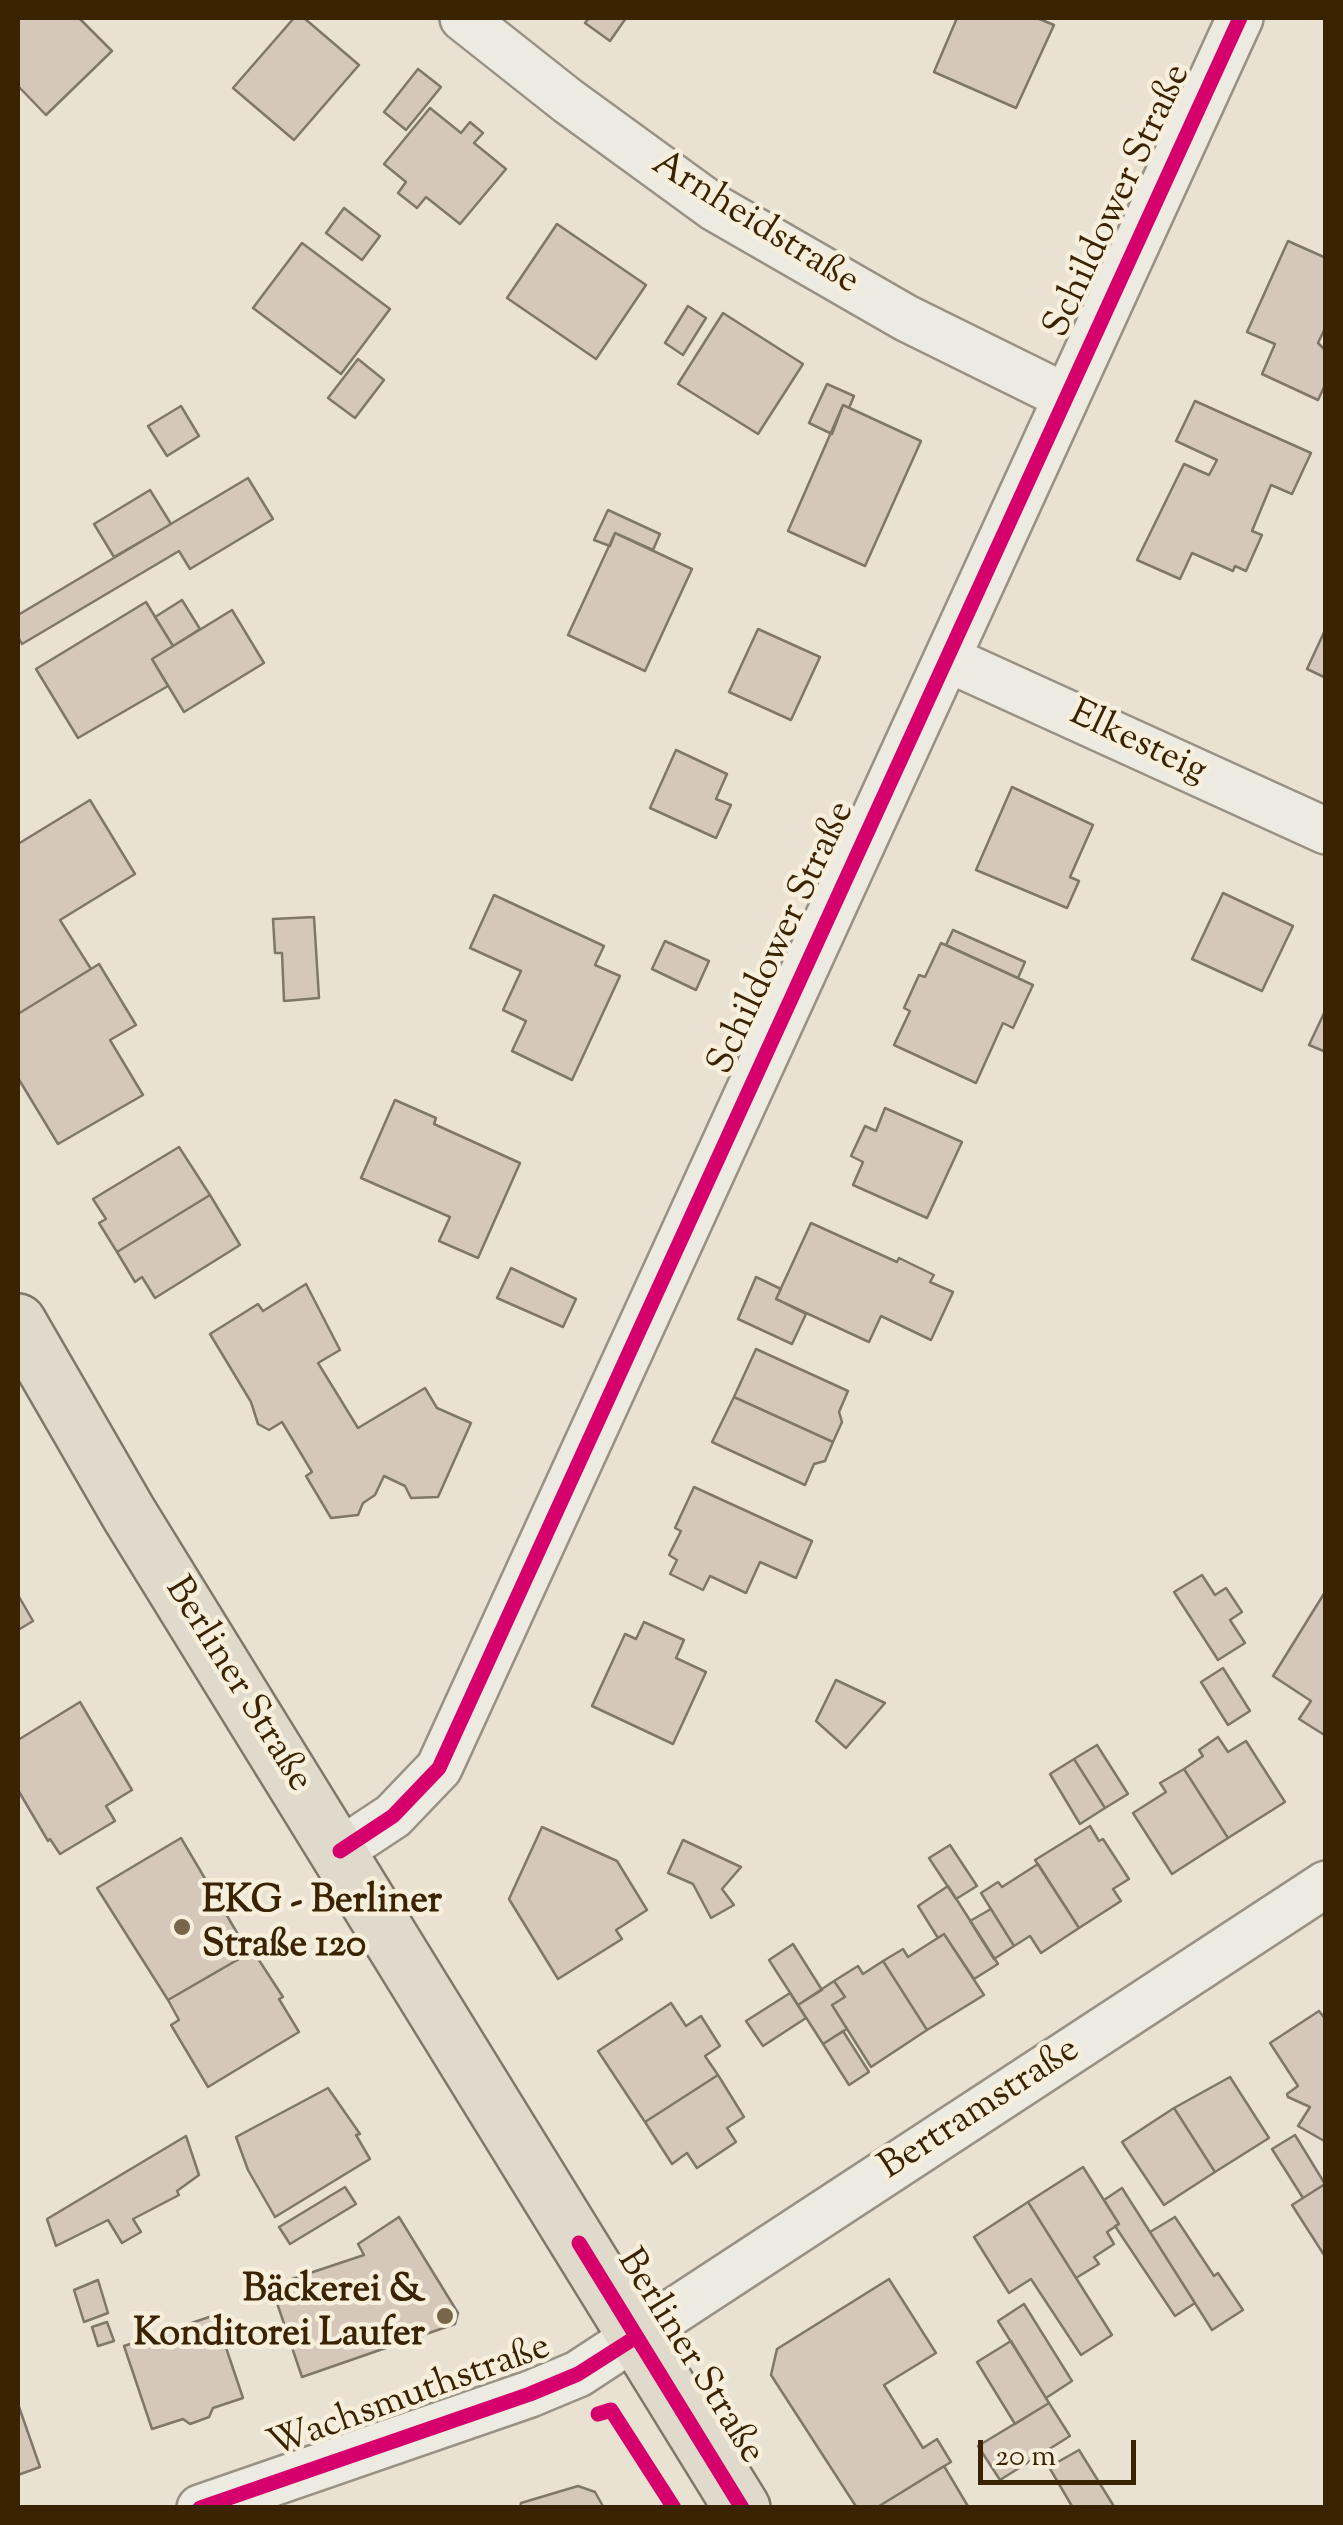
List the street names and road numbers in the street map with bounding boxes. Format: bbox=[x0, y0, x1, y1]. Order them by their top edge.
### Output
street label: Schildower Straße bbox=[1037, 58, 1203, 346]
street label: Arnheidstraße bbox=[642, 143, 866, 307]
street label: Elkesteig bbox=[1061, 693, 1213, 797]
street label: Schildower Straße bbox=[701, 795, 867, 1083]
street label: Berliner Straße bbox=[152, 1570, 320, 1802]
street label: Bertramstraße bbox=[872, 2029, 1090, 2193]
street label: Berliner Straße bbox=[604, 2242, 772, 2474]
street label: Wachsmuthstraße bbox=[263, 2327, 557, 2471]

